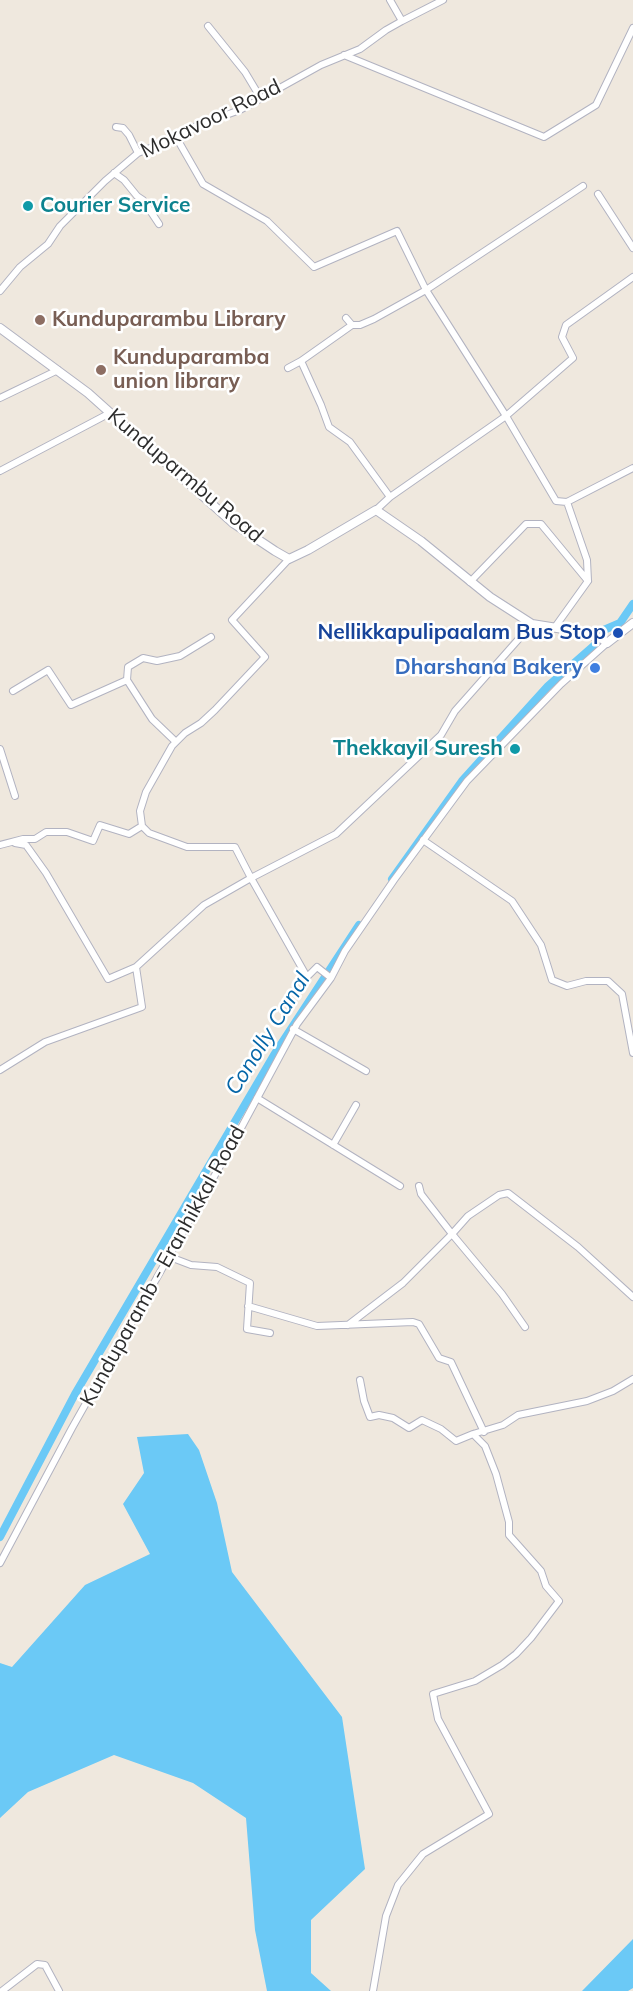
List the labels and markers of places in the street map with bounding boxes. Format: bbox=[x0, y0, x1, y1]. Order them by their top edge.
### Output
place label: Courier Service bbox=[40, 193, 191, 219]
marker: Courier Service bbox=[21, 199, 35, 213]
place label: Kunduparambu Library bbox=[52, 307, 286, 333]
marker: Kunduparambu Library bbox=[33, 313, 47, 327]
place label: Kunduparamba union library bbox=[113, 345, 270, 395]
marker: Kunduparamba union library bbox=[94, 363, 108, 377]
place label: Nellikkapulipaalam Bus Stop bbox=[317, 620, 606, 646]
marker: Nellikkapulipaalam Bus Stop bbox=[611, 626, 625, 640]
place label: Dharshana Bakery bbox=[395, 655, 583, 681]
marker: Dharshana Bakery bbox=[588, 661, 602, 675]
place label: Thekkayil Suresh bbox=[333, 736, 503, 762]
marker: Thekkayil Suresh bbox=[508, 742, 522, 756]

